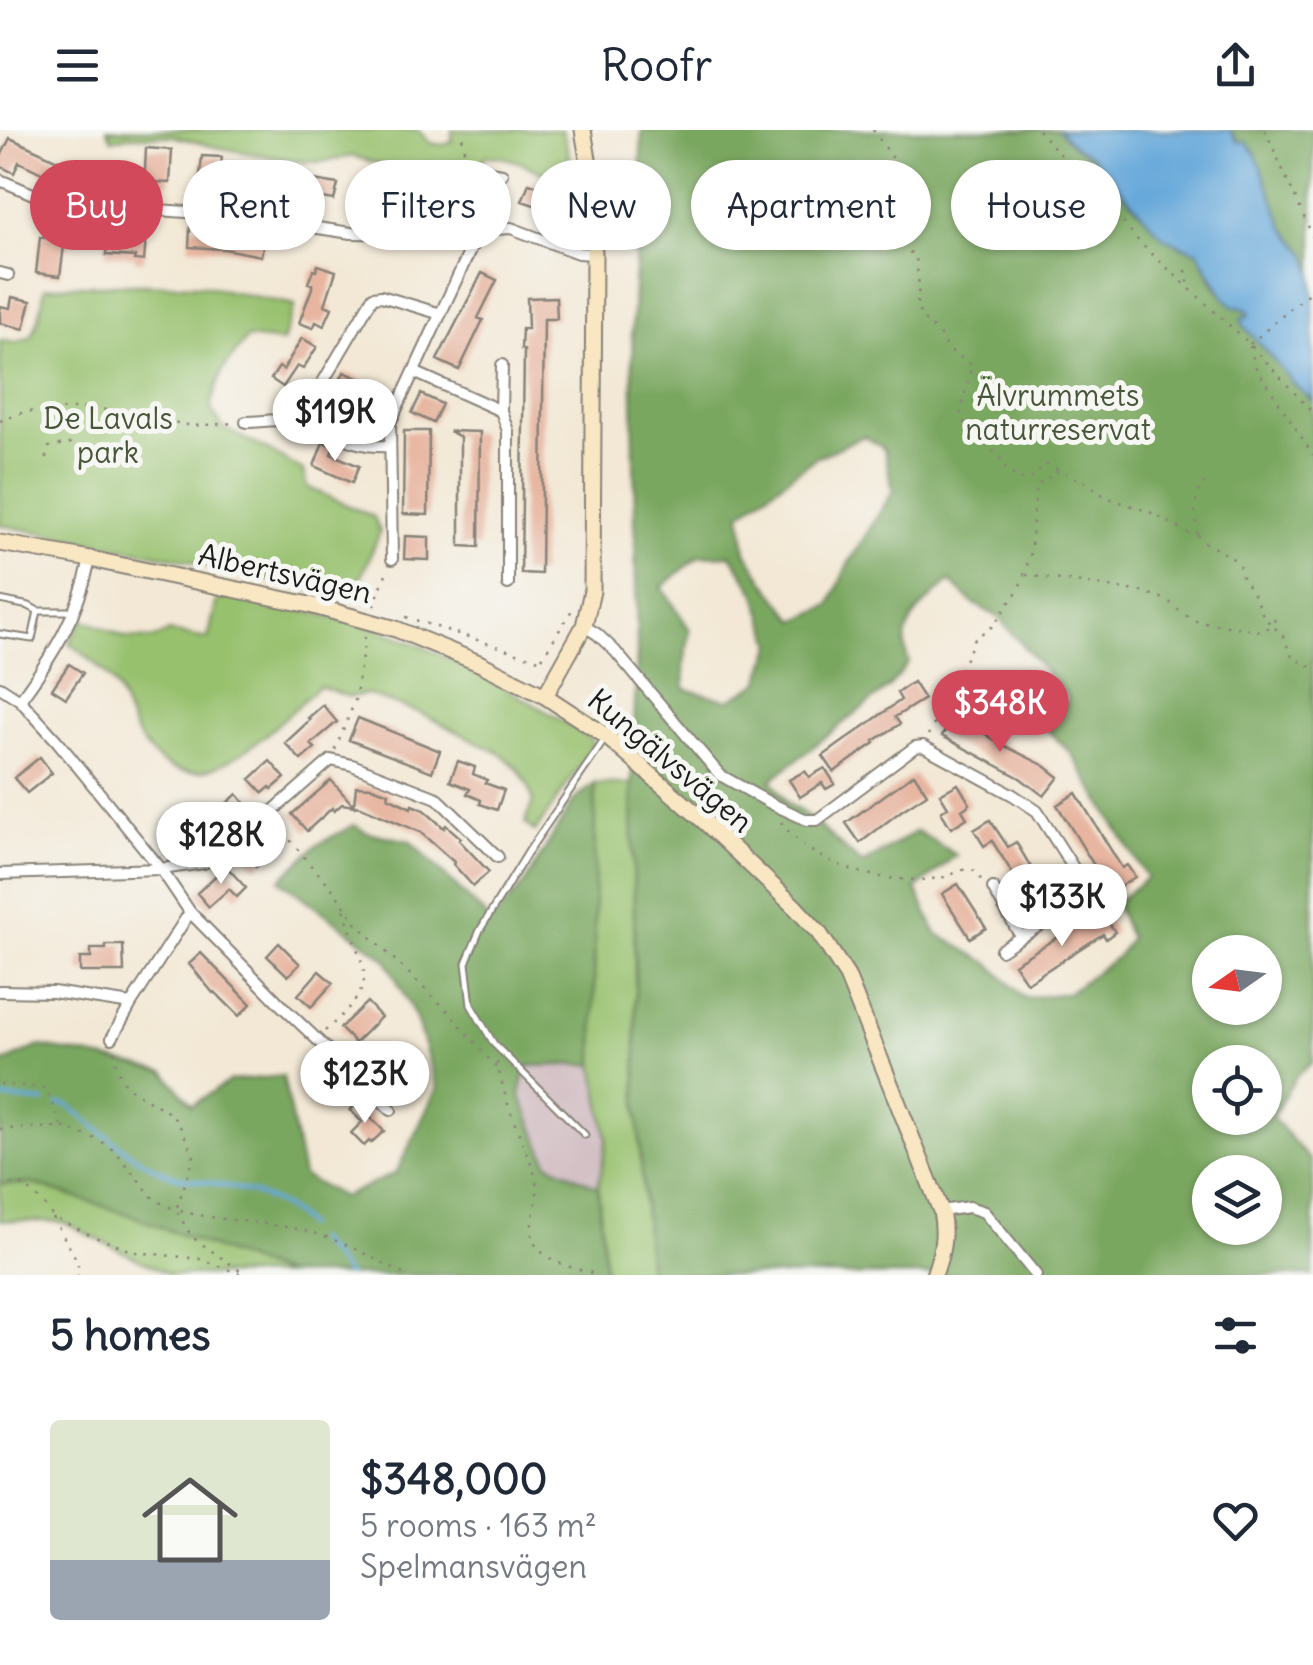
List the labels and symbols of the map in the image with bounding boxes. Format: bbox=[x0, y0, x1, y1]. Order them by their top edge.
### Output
park label: Älvrummets naturreservat bbox=[965, 376, 1151, 448]
pin: $119K bbox=[265, 379, 405, 464]
park label: De Lavals park bbox=[43, 399, 173, 471]
street label: Albertsvägen bbox=[195, 535, 375, 611]
pin: $348K bbox=[930, 670, 1070, 755]
street label: Kungälvsvägen bbox=[580, 680, 761, 840]
pin: $128K bbox=[151, 802, 291, 887]
pin: $133K bbox=[992, 864, 1132, 949]
north arrow bbox=[1192, 935, 1282, 1025]
pin: $123K bbox=[295, 1041, 435, 1126]

